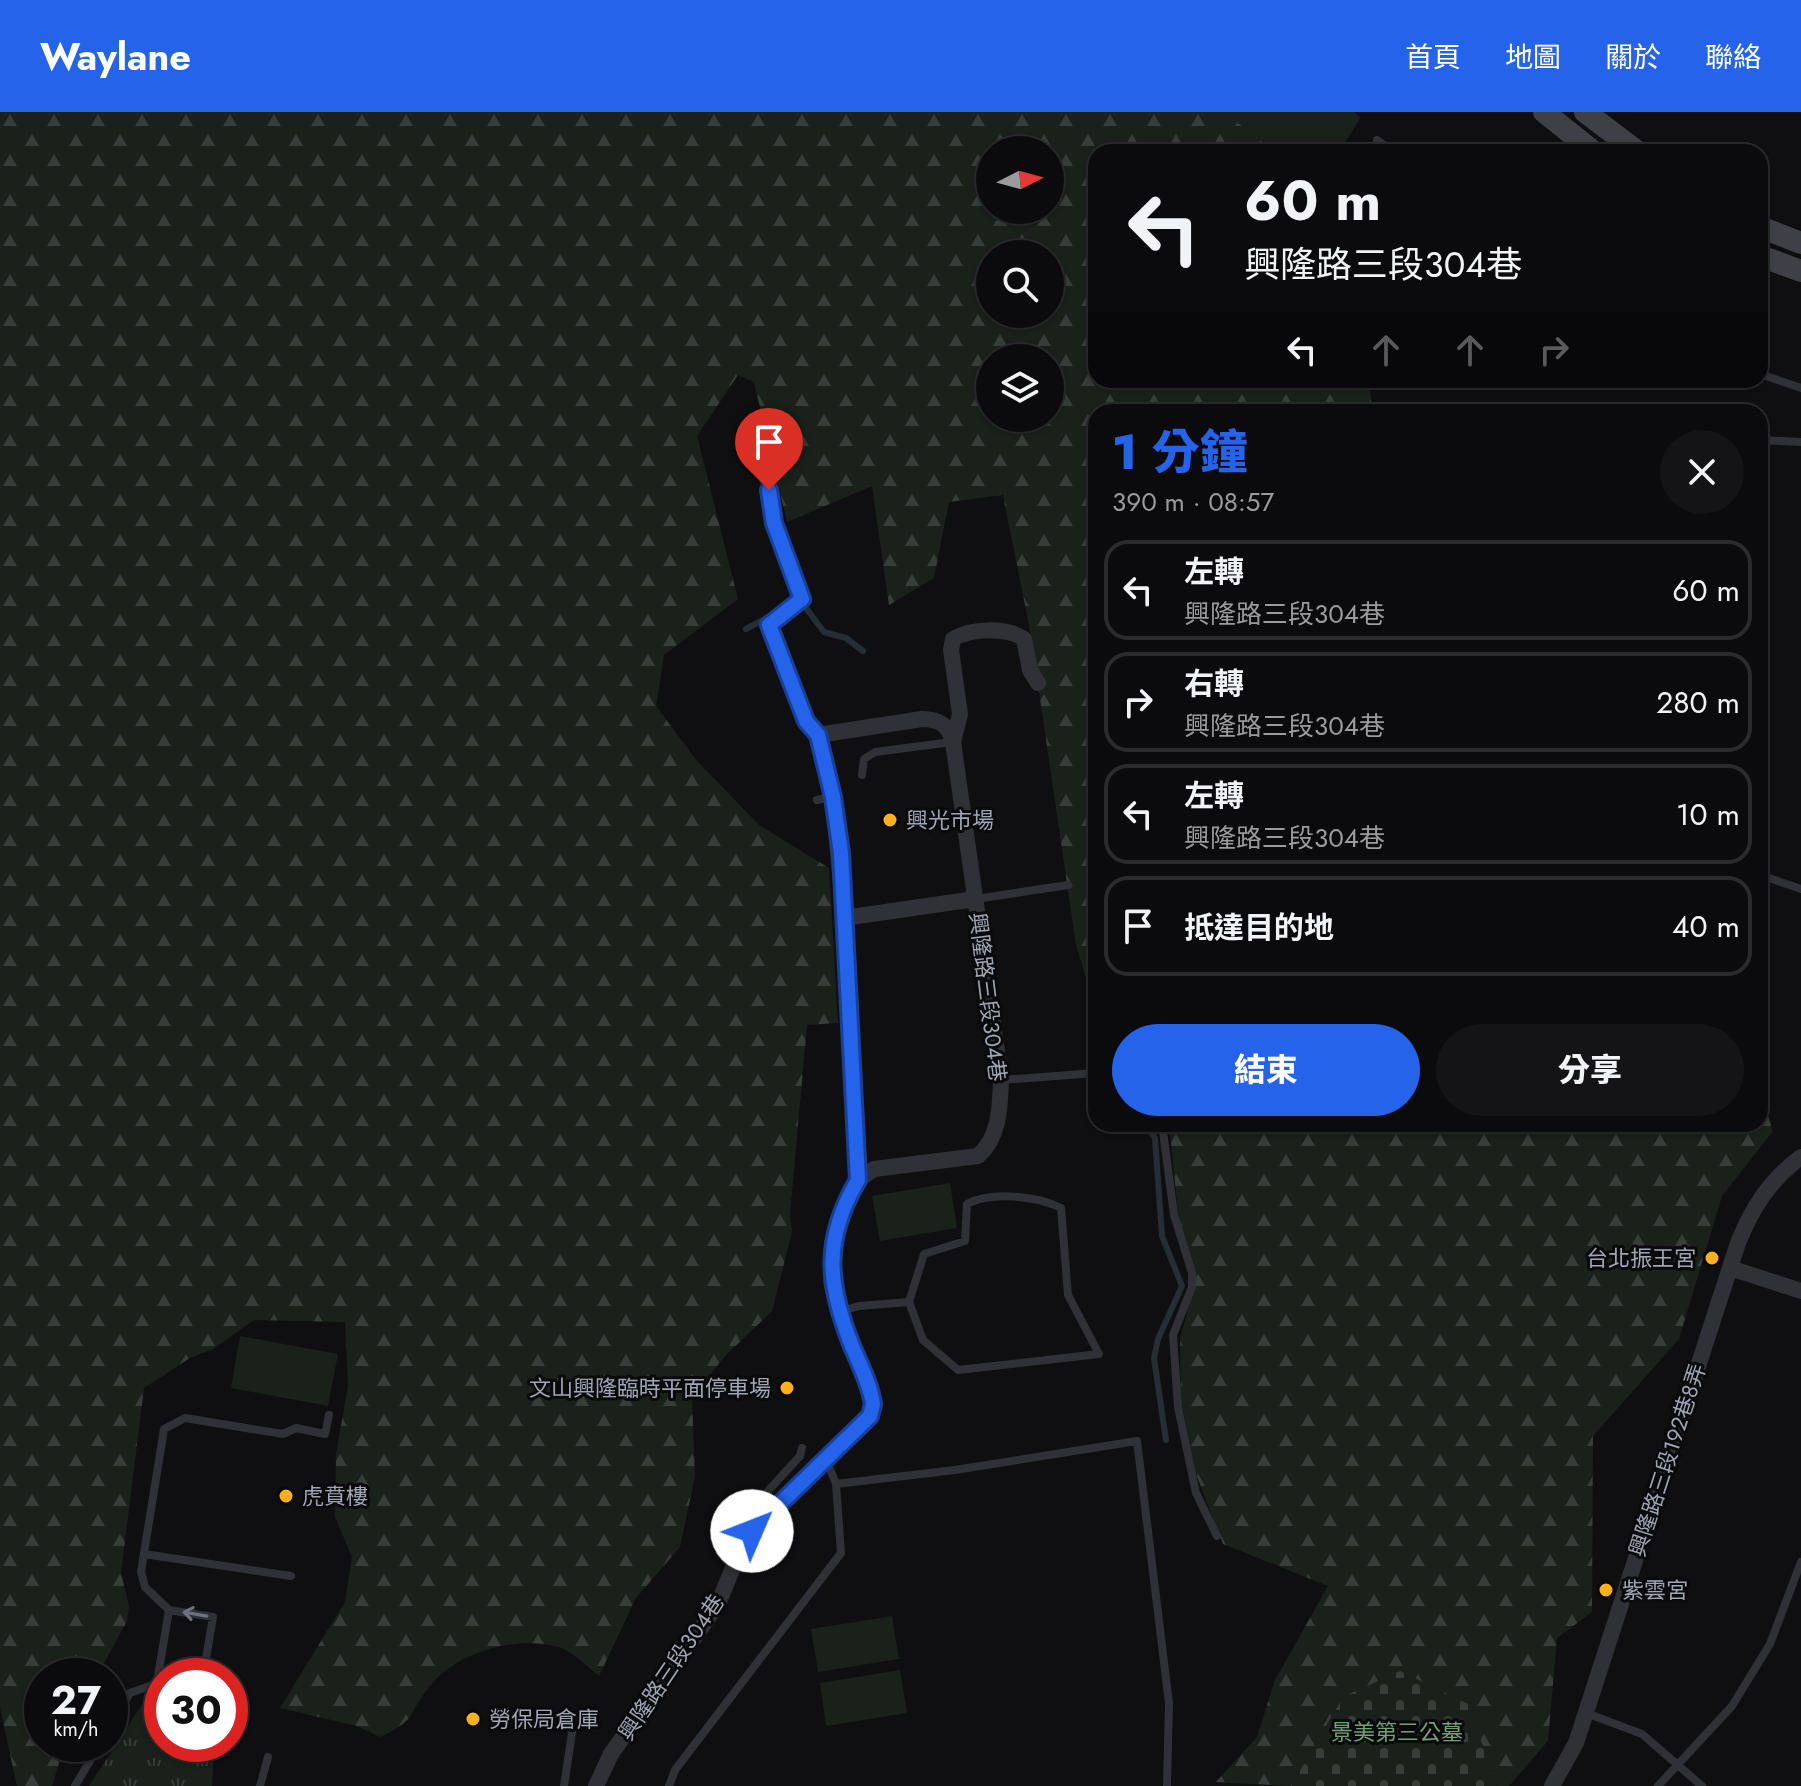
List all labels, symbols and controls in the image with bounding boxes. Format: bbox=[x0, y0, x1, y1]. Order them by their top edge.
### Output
text: Waylane bbox=[40, 29, 191, 84]
text: 首頁 bbox=[1405, 37, 1461, 78]
text: 地圖 bbox=[1505, 37, 1561, 78]
text: 關於 bbox=[1605, 37, 1661, 78]
text: 聯絡 bbox=[1705, 37, 1761, 78]
north arrow bbox=[976, 136, 1064, 224]
map controls bbox=[976, 136, 1064, 432]
text: 60 m bbox=[1244, 160, 1381, 241]
icon: left bbox=[1112, 176, 1216, 280]
text: 興隆路三段304巷 bbox=[1244, 238, 1522, 290]
button: search bbox=[976, 240, 1064, 328]
icon: left bbox=[1280, 328, 1324, 372]
icon: ahead bbox=[1364, 328, 1408, 372]
icon: ahead bbox=[1448, 328, 1492, 372]
icon: right bbox=[1532, 328, 1576, 372]
button: layers bbox=[976, 344, 1064, 432]
pin bbox=[735, 408, 803, 490]
text: 1 分鐘 bbox=[1112, 418, 1248, 487]
icon: arrive bbox=[747, 420, 791, 464]
button: close bbox=[1660, 430, 1744, 514]
text: 390 m · 08:57 bbox=[1112, 483, 1274, 521]
text: 左轉 bbox=[1184, 550, 1244, 593]
icon: left bbox=[1116, 568, 1160, 612]
text: 60 m bbox=[1672, 569, 1740, 612]
text: 興隆路三段304巷 bbox=[1184, 595, 1385, 633]
text: 右轉 bbox=[1184, 662, 1244, 705]
icon: right bbox=[1116, 680, 1160, 724]
text: 280 m bbox=[1656, 681, 1740, 724]
text: 興隆路三段304巷 bbox=[1184, 707, 1385, 745]
text: 左轉 bbox=[1184, 774, 1244, 817]
icon: left bbox=[1116, 792, 1160, 836]
text: 10 m bbox=[1676, 793, 1740, 836]
place label: 興光市場 bbox=[906, 804, 994, 836]
marker: 興光市場 bbox=[881, 811, 899, 829]
text: 興隆路三段304巷 bbox=[1184, 819, 1385, 857]
icon: arrive bbox=[1116, 904, 1160, 948]
text: 40 m bbox=[1672, 905, 1740, 948]
text: 抵達目的地 bbox=[1184, 906, 1334, 949]
street label: 興隆路三段304巷 bbox=[962, 911, 1014, 1083]
button: 結束 bbox=[1112, 1024, 1420, 1116]
button: 分享 bbox=[1436, 1024, 1744, 1116]
place label: 台北振王宮 bbox=[1586, 1242, 1696, 1274]
marker: 台北振王宮 bbox=[1703, 1249, 1721, 1267]
street label: 興隆路三段192巷8弄 bbox=[1621, 1359, 1713, 1561]
place label: 文山興隆臨時平面停車場 bbox=[529, 1372, 771, 1404]
marker: 文山興隆臨時平面停車場 bbox=[778, 1379, 796, 1397]
place label: 虎賁樓 bbox=[302, 1480, 368, 1512]
marker: 虎賁樓 bbox=[277, 1487, 295, 1505]
position arrow bbox=[710, 1489, 794, 1573]
place label: 紫雲宮 bbox=[1622, 1574, 1688, 1606]
marker: 紫雲宮 bbox=[1597, 1581, 1615, 1599]
street label: 興隆路三段304巷 bbox=[610, 1588, 732, 1746]
one-way arrow bbox=[182, 1606, 208, 1621]
speed limit sign: 30 bbox=[144, 1658, 248, 1762]
text: 27 bbox=[51, 1671, 101, 1729]
place label: 勞保局倉庫 bbox=[489, 1703, 599, 1735]
marker: 勞保局倉庫 bbox=[464, 1710, 482, 1728]
text: km/h bbox=[53, 1715, 99, 1744]
park label: 景美第三公墓 bbox=[1331, 1716, 1463, 1748]

